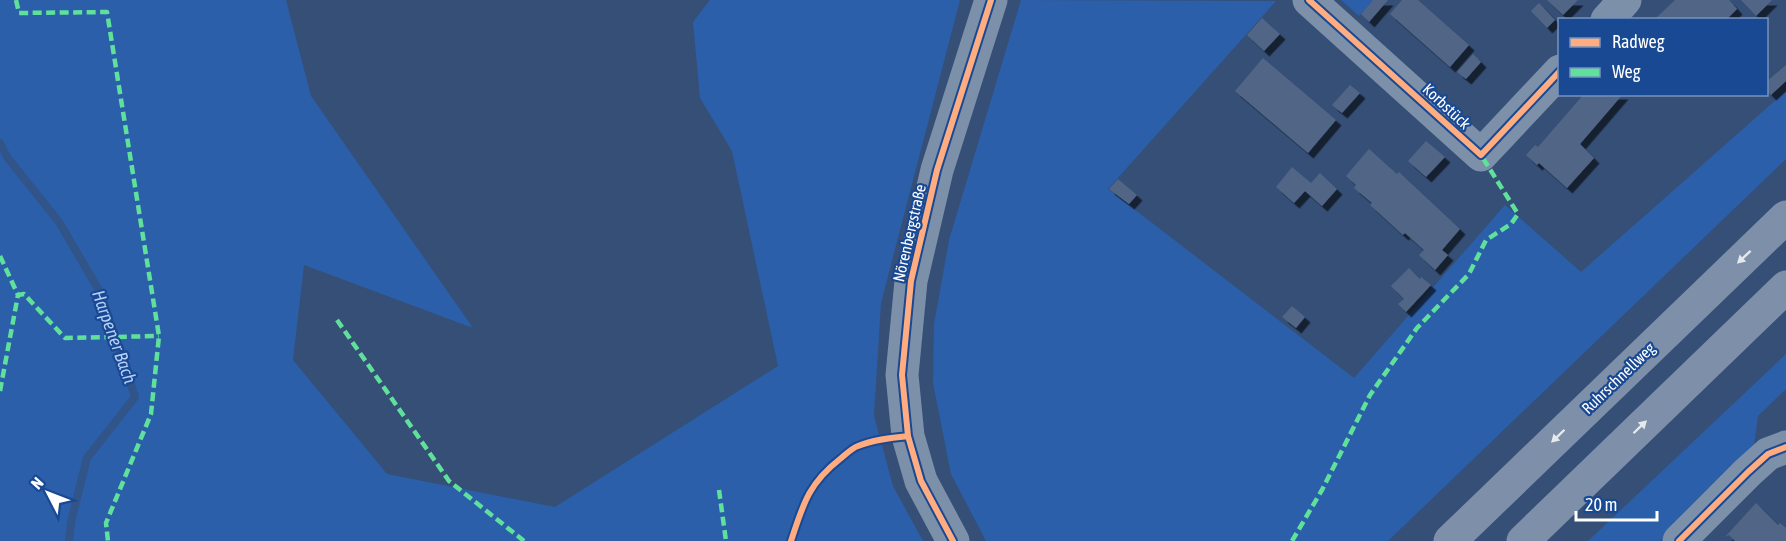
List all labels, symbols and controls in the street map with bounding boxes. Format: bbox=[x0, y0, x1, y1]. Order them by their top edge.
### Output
legend bbox=[1558, 18, 1768, 96]
text: Radweg bbox=[1612, 31, 1665, 52]
text: Weg bbox=[1612, 61, 1641, 82]
street label: Korbstück bbox=[1420, 80, 1474, 132]
street label: Nörenbergstraße bbox=[889, 182, 930, 284]
one-way arrow bbox=[1736, 250, 1751, 264]
water label: Harpener Bach bbox=[88, 287, 141, 387]
street label: Ruhrschnellweg bbox=[1578, 339, 1659, 418]
one-way arrow bbox=[1632, 420, 1646, 434]
one-way arrow bbox=[1550, 429, 1565, 443]
north arrow bbox=[18, 463, 78, 523]
text: N bbox=[27, 473, 47, 492]
scale bar bbox=[1576, 484, 1657, 522]
text: 20 m bbox=[1585, 494, 1617, 515]

